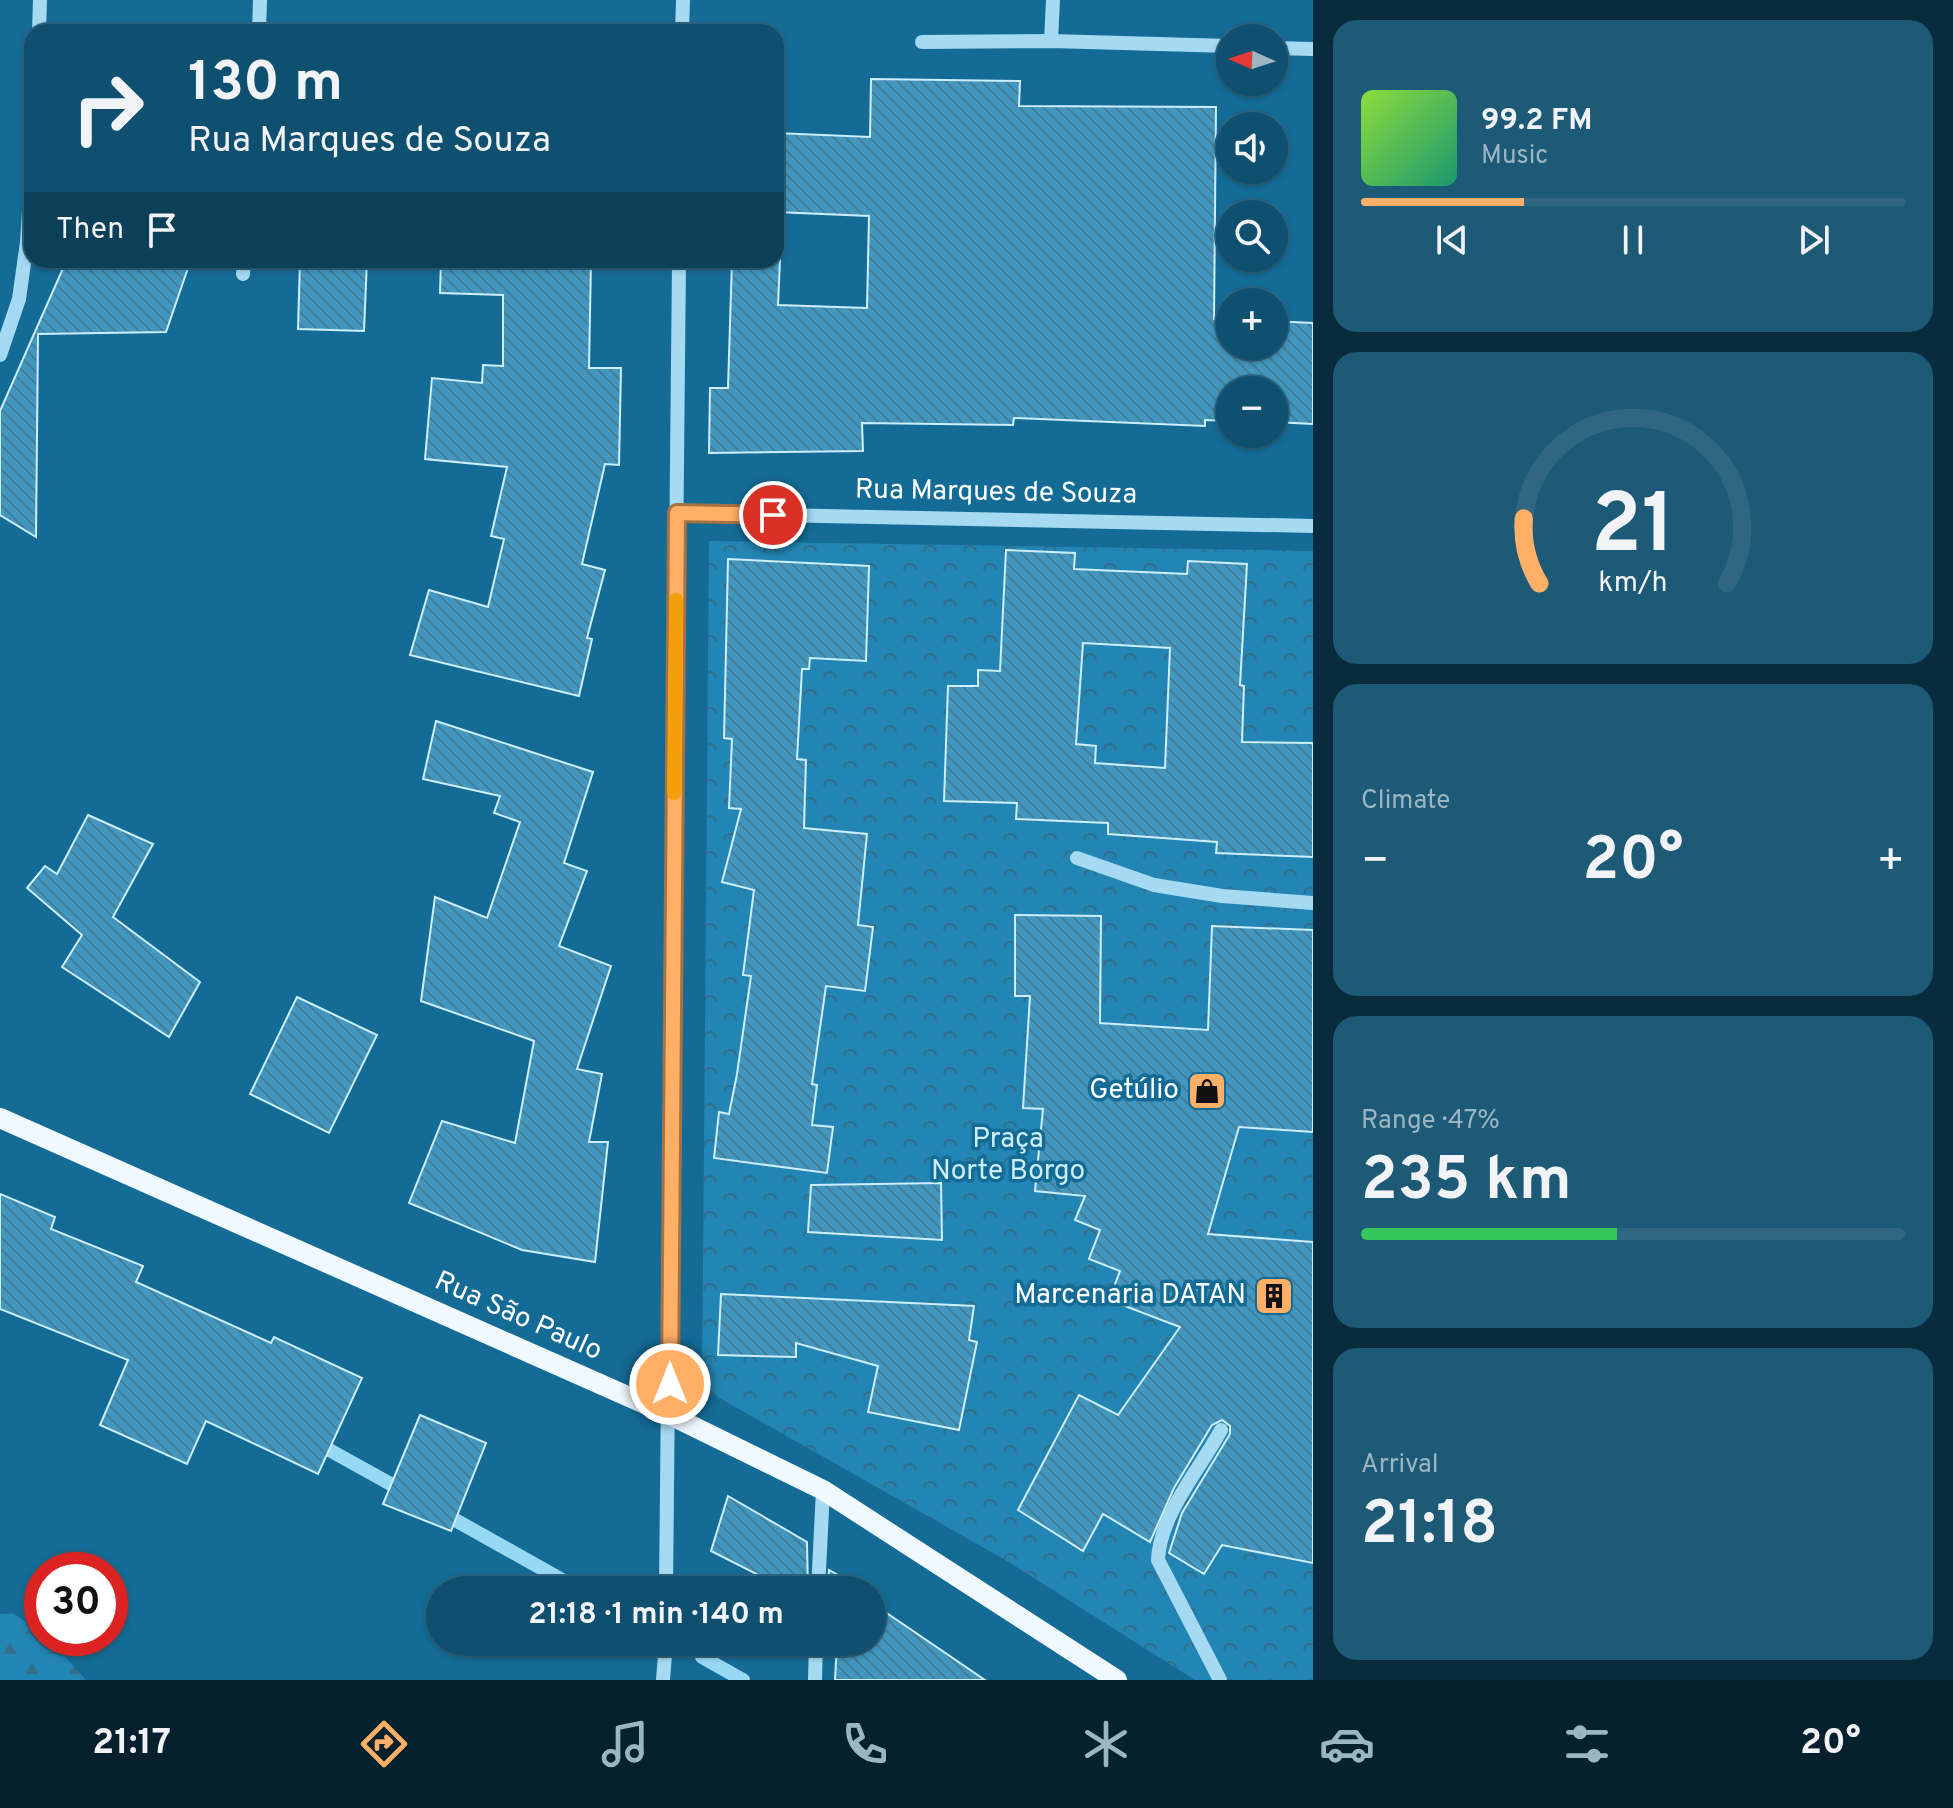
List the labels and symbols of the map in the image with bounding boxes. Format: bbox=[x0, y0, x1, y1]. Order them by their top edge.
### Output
north arrow bbox=[1216, 24, 1288, 96]
street label: Rua Marques de Souza bbox=[855, 473, 1137, 513]
pin bbox=[739, 481, 807, 549]
shop icon: Getúlio bbox=[1186, 1070, 1228, 1112]
place label: Getúlio bbox=[1089, 1073, 1179, 1109]
park label: Praça Norte Borgo bbox=[931, 1122, 1085, 1190]
street label: Rua São Paulo bbox=[429, 1264, 607, 1370]
building icon: Marcenaria DATAN bbox=[1253, 1275, 1295, 1317]
place label: Marcenaria DATAN bbox=[1014, 1278, 1246, 1314]
position arrow bbox=[628, 1342, 712, 1426]
speed limit sign: 30 bbox=[24, 1552, 128, 1656]

